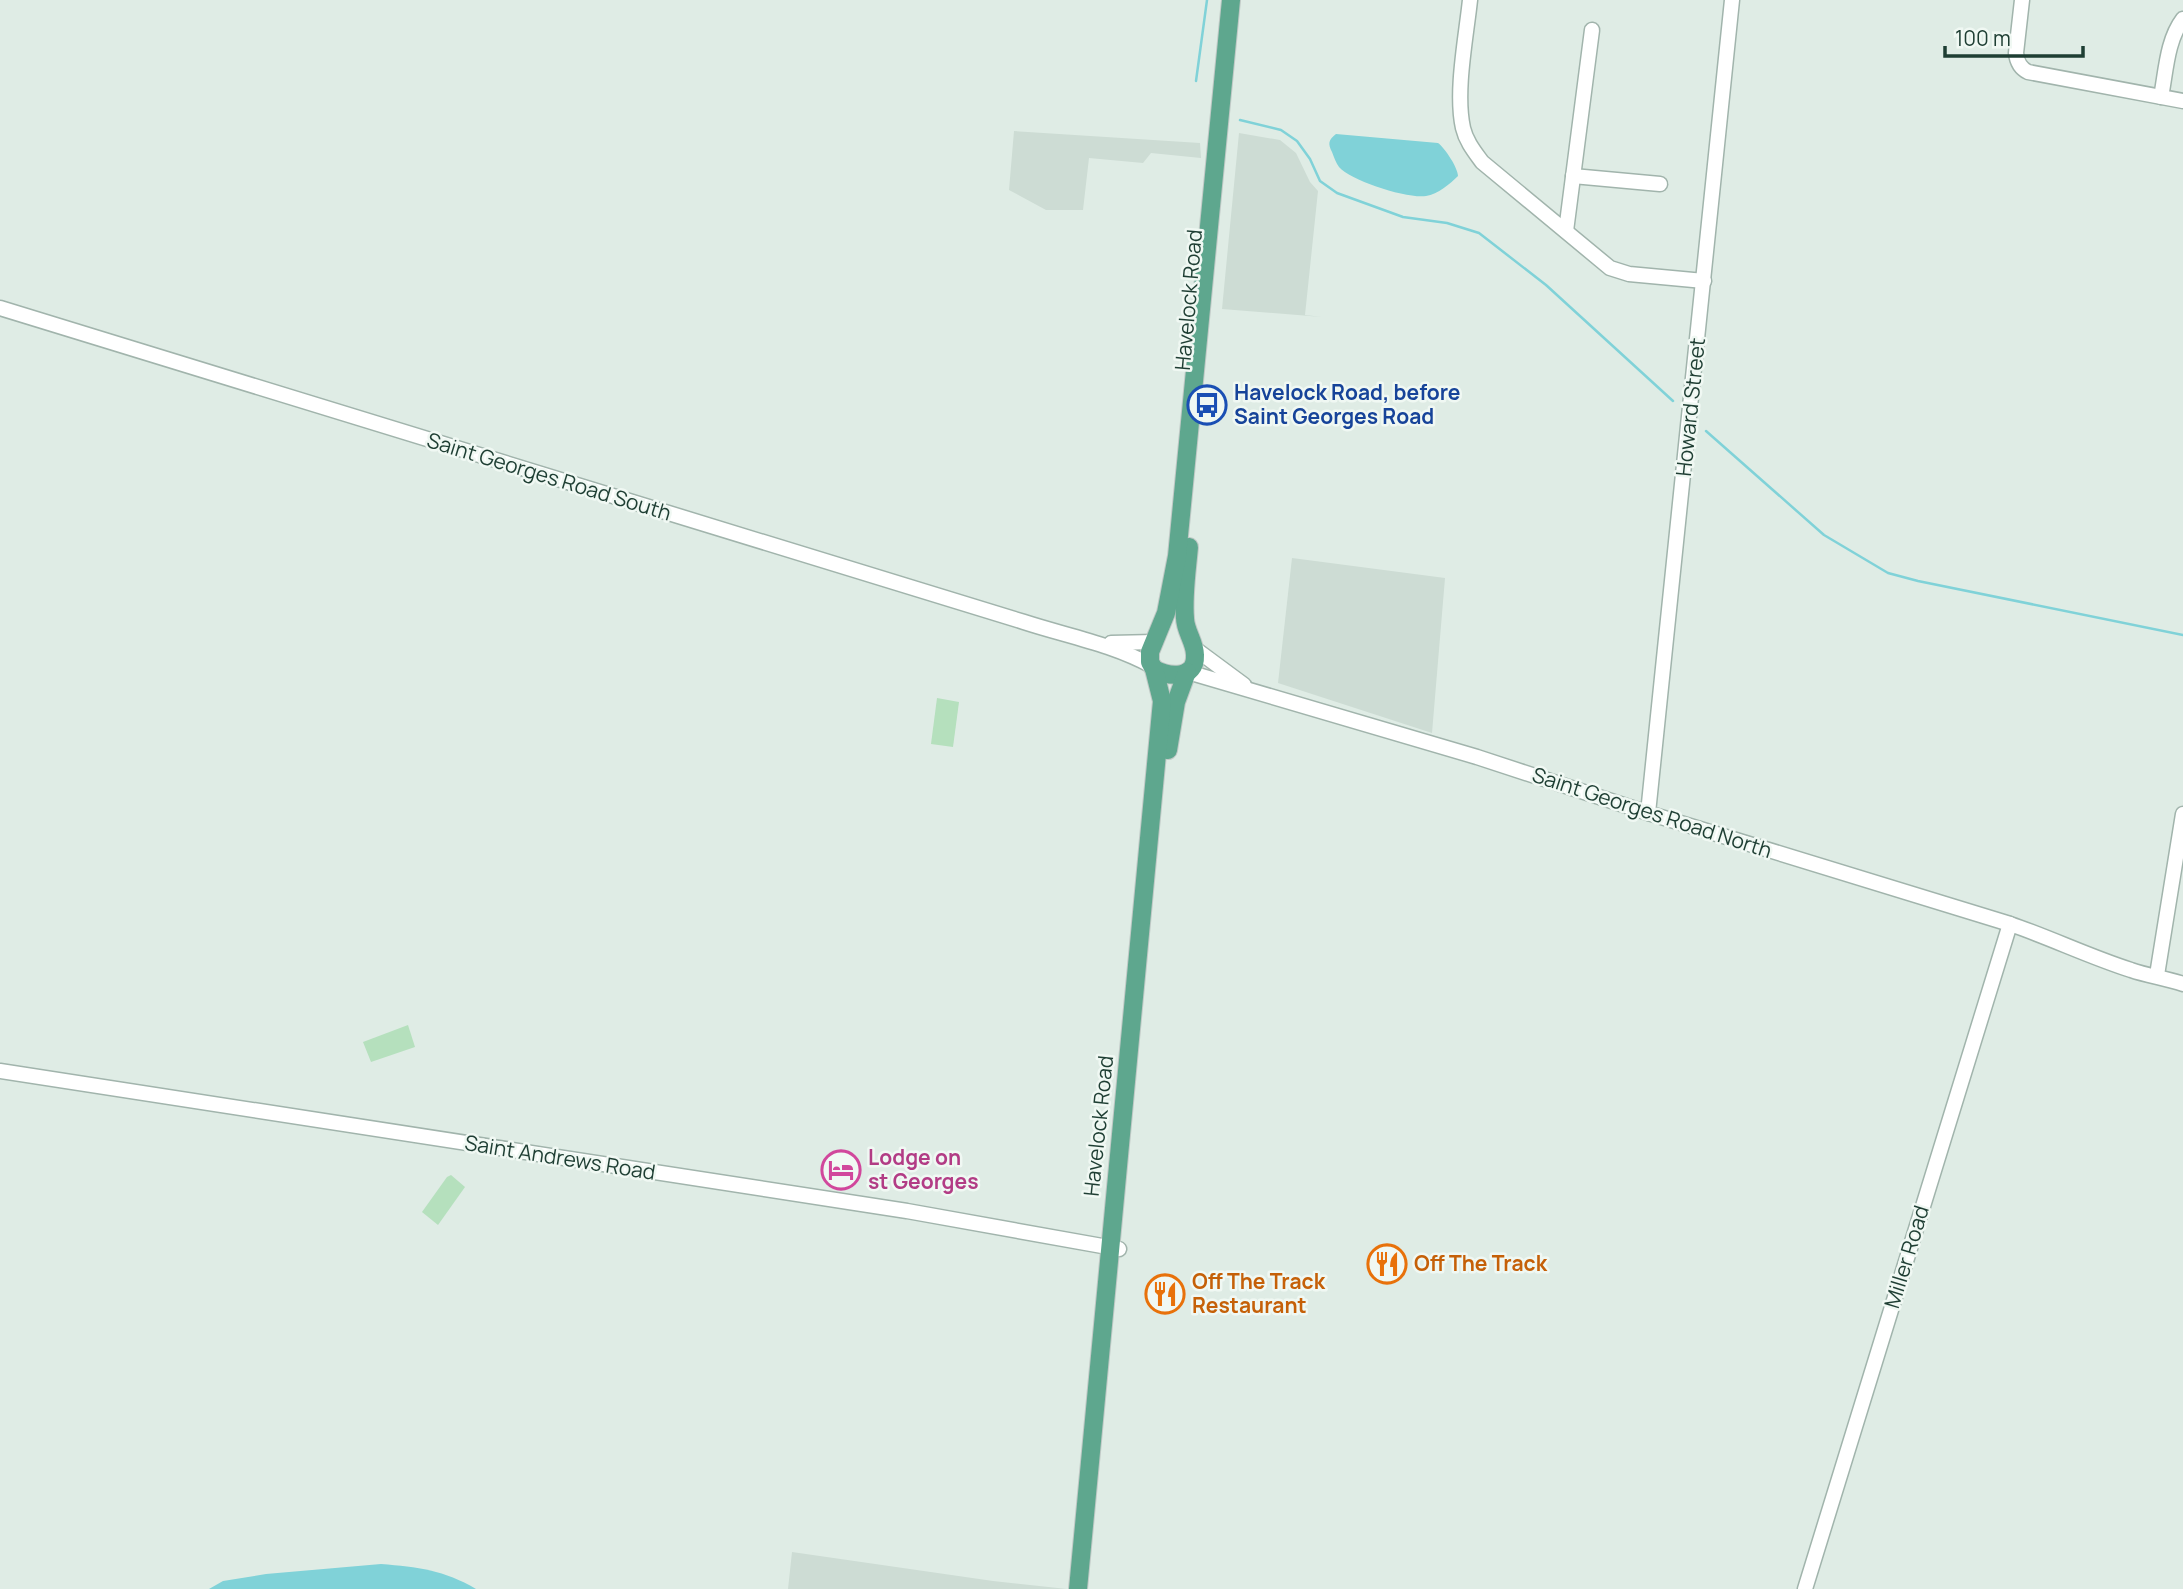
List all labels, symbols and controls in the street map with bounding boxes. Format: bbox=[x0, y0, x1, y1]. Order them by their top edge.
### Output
scale bar bbox=[1945, 14, 2083, 58]
text: 100 m bbox=[1955, 24, 2011, 52]
street label: Havelock Road bbox=[1168, 228, 1208, 372]
street label: Howard Street bbox=[1669, 336, 1711, 478]
place label: Havelock Road, before Saint Georges Road bbox=[1234, 378, 1460, 430]
bus stop icon: Havelock Road, before Saint Georges Road bbox=[1186, 384, 1228, 426]
street label: Saint Georges Road South bbox=[424, 426, 675, 527]
street label: Saint Georges Road North bbox=[1529, 760, 1776, 864]
street label: Havelock Road bbox=[1077, 1054, 1119, 1198]
street label: Saint Andrews Road bbox=[463, 1128, 657, 1186]
place label: Lodge on st Georges bbox=[868, 1143, 979, 1195]
hotel icon: Lodge on st Georges bbox=[820, 1149, 862, 1191]
street label: Miller Road bbox=[1877, 1202, 1935, 1312]
restaurant icon: Off The Track bbox=[1366, 1243, 1408, 1285]
place label: Off The Track bbox=[1414, 1249, 1548, 1277]
place label: Off The Track Restaurant bbox=[1192, 1267, 1326, 1319]
restaurant icon: Off The Track Restaurant bbox=[1144, 1273, 1186, 1315]

